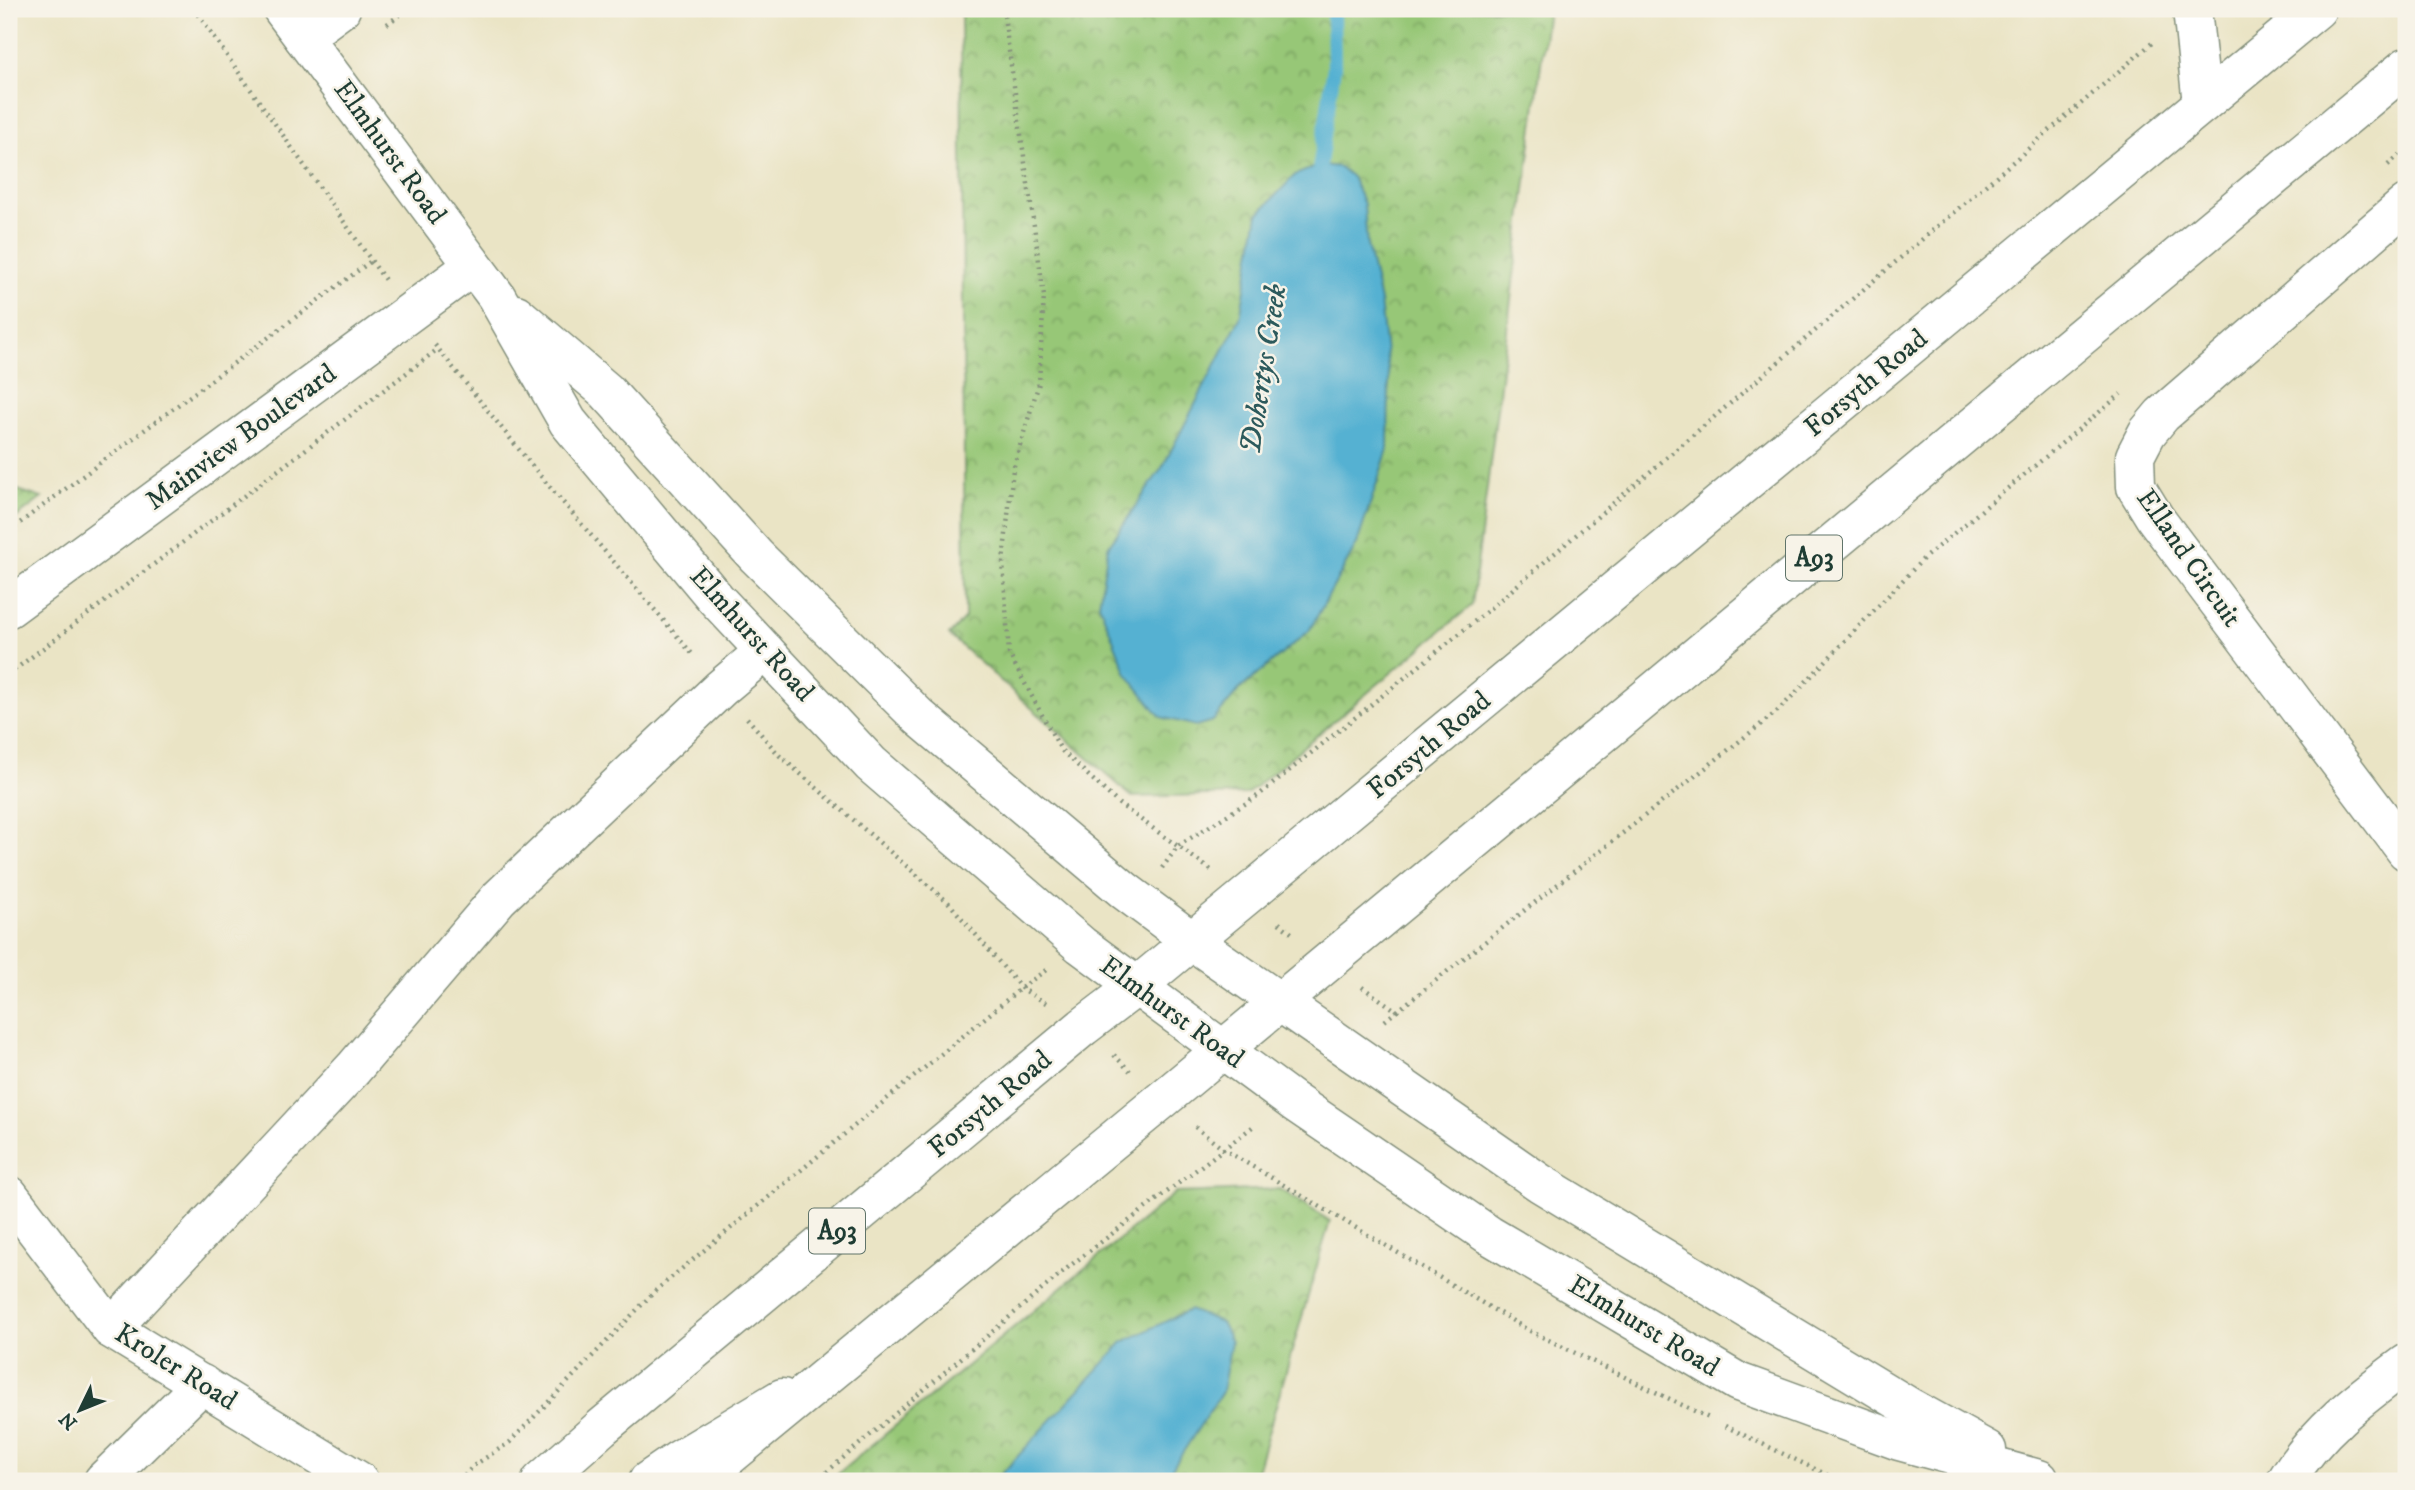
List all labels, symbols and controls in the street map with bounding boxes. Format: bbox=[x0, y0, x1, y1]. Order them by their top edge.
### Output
street label: Elmhurst Road bbox=[326, 73, 454, 231]
water label: Dohertys Creek bbox=[1232, 281, 1296, 456]
street label: Forsyth Road bbox=[1797, 321, 1935, 445]
street label: Mainview Boulevard bbox=[139, 356, 343, 518]
street label: Elland Circuit bbox=[2129, 482, 2249, 634]
road number: A93 bbox=[1786, 536, 1842, 580]
street label: Elmhurst Road bbox=[682, 559, 822, 709]
street label: Forsyth Road bbox=[1360, 683, 1498, 807]
street label: Elmhurst Road bbox=[1093, 948, 1251, 1076]
street label: Forsyth Road bbox=[921, 1042, 1059, 1166]
road number: A93 bbox=[809, 1208, 865, 1254]
street label: Elmhurst Road bbox=[1562, 1267, 1726, 1385]
street label: Kroler Road bbox=[108, 1316, 244, 1418]
north arrow bbox=[46, 1374, 116, 1444]
text: N bbox=[55, 1407, 82, 1434]

